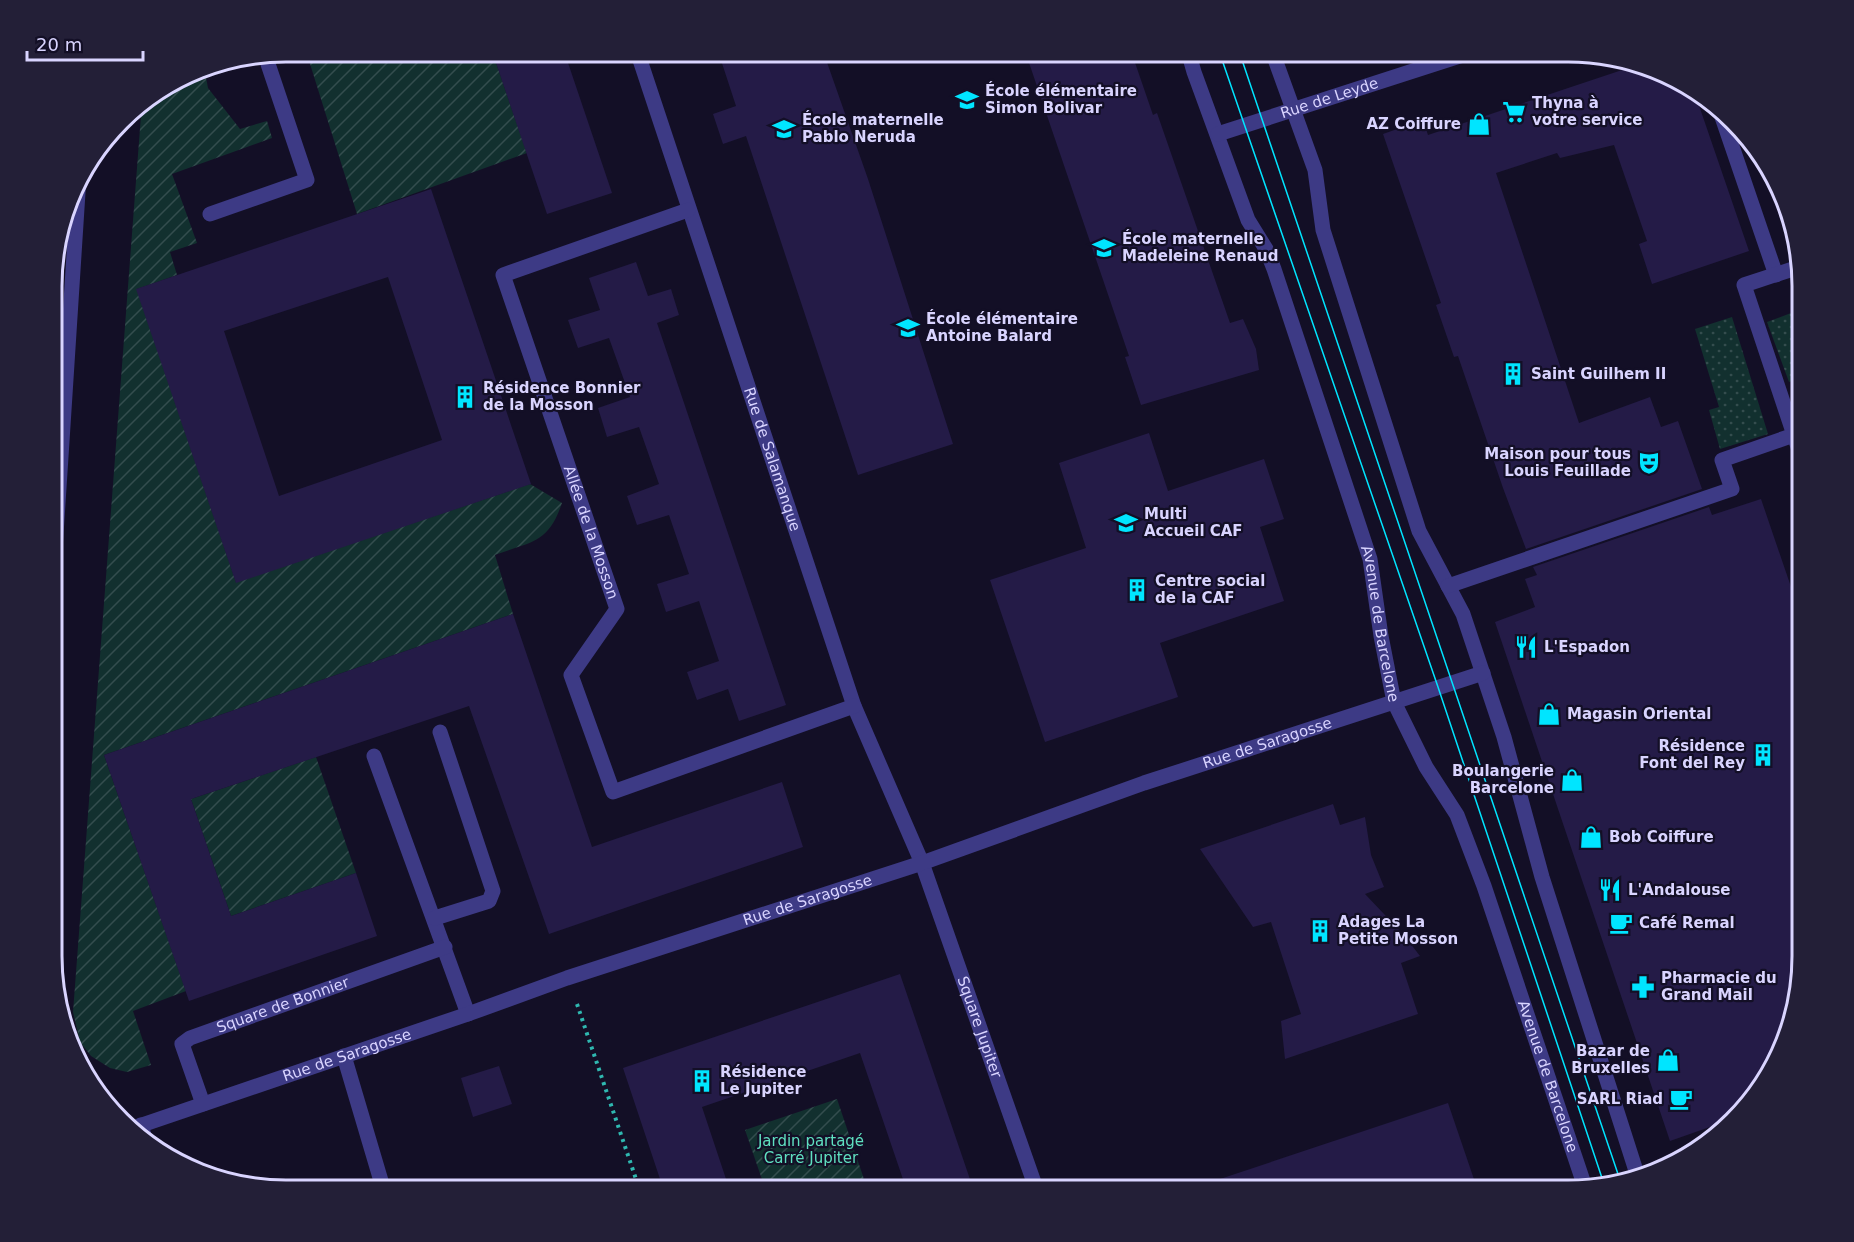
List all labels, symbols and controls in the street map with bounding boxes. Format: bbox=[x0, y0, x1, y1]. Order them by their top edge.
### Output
scale bar bbox=[27, 24, 142, 62]
text: 20 m bbox=[36, 34, 82, 55]
street label: Rue de Leyde bbox=[1278, 74, 1381, 122]
place label: École élémentaire Simon Bolivar bbox=[985, 81, 1137, 117]
school or university icon: École élémentaire Simon Bolivar bbox=[954, 87, 980, 113]
place label: Thyna à votre service bbox=[1532, 94, 1643, 129]
supermarket icon: Thyna à votre service bbox=[1501, 99, 1527, 125]
place label: École maternelle Pablo Neruda bbox=[802, 110, 944, 146]
shop icon: AZ Coiffure bbox=[1466, 111, 1492, 137]
place label: AZ Coiffure bbox=[1366, 115, 1461, 133]
school or university icon: École maternelle Pablo Neruda bbox=[771, 116, 797, 142]
place label: École maternelle Madeleine Renaud bbox=[1122, 229, 1278, 265]
school or university icon: École maternelle Madeleine Renaud bbox=[1091, 235, 1117, 261]
place label: École élémentaire Antoine Balard bbox=[926, 309, 1078, 345]
school or university icon: École élémentaire Antoine Balard bbox=[895, 315, 921, 341]
building icon: Saint Guilhem II bbox=[1500, 361, 1526, 387]
place label: Saint Guilhem II bbox=[1531, 365, 1666, 383]
place label: Résidence Bonnier de la Mosson bbox=[483, 379, 641, 414]
building icon: Résidence Bonnier de la Mosson bbox=[452, 384, 478, 410]
street label: Rue de Salamanque bbox=[740, 385, 804, 533]
place label: Maison pour tous Louis Feuillade bbox=[1484, 445, 1631, 480]
theatre icon: Maison pour tous Louis Feuillade bbox=[1636, 450, 1662, 476]
street label: Allée de la Mosson bbox=[560, 463, 622, 602]
place label: Multi Accueil CAF bbox=[1144, 505, 1243, 540]
school or university icon: Multi Accueil CAF bbox=[1113, 510, 1139, 536]
street label: Avenue de Barcelone bbox=[1357, 543, 1403, 704]
place label: Centre social de la CAF bbox=[1155, 572, 1265, 607]
building icon: Centre social de la CAF bbox=[1124, 577, 1150, 603]
restaurant icon: L'Espadon bbox=[1513, 634, 1539, 660]
place label: L'Espadon bbox=[1544, 638, 1630, 656]
shop icon: Magasin Oriental bbox=[1536, 701, 1562, 727]
place label: Magasin Oriental bbox=[1567, 705, 1711, 723]
street label: Rue de Saragosse bbox=[1201, 714, 1334, 772]
place label: Résidence Font del Rey bbox=[1639, 737, 1745, 772]
building icon: Résidence Font del Rey bbox=[1750, 742, 1776, 768]
place label: Boulangerie Barcelone bbox=[1452, 762, 1554, 797]
shop icon: Boulangerie Barcelone bbox=[1559, 767, 1585, 793]
shop icon: Bob Coiffure bbox=[1578, 824, 1604, 850]
place label: Bob Coiffure bbox=[1609, 828, 1714, 846]
street label: Rue de Saragosse bbox=[741, 871, 874, 929]
restaurant icon: L'Andalouse bbox=[1597, 877, 1623, 903]
place label: L'Andalouse bbox=[1628, 881, 1731, 899]
cafe icon: Café Remal bbox=[1608, 910, 1634, 936]
place label: Adages La Petite Mosson bbox=[1338, 913, 1458, 948]
place label: Café Remal bbox=[1639, 914, 1735, 932]
building icon: Adages La Petite Mosson bbox=[1307, 918, 1333, 944]
place label: Pharmacie du Grand Mail bbox=[1661, 969, 1777, 1004]
street label: Square de Bonnier bbox=[214, 973, 352, 1037]
street label: Square Jupiter bbox=[953, 974, 1006, 1081]
pharmacy icon: Pharmacie du Grand Mail bbox=[1630, 974, 1656, 1000]
street label: Avenue de Barcelone bbox=[1514, 998, 1582, 1155]
street label: Rue de Saragosse bbox=[280, 1025, 414, 1085]
place label: Bazar de Bruxelles bbox=[1571, 1042, 1650, 1077]
shop icon: Bazar de Bruxelles bbox=[1655, 1047, 1681, 1073]
place label: Résidence Le Jupiter bbox=[720, 1063, 806, 1098]
building icon: Résidence Le Jupiter bbox=[689, 1068, 715, 1094]
cafe icon: SARL Riad bbox=[1668, 1086, 1694, 1112]
place label: SARL Riad bbox=[1577, 1090, 1663, 1108]
park label: Jardin partagé Carré Jupiter bbox=[757, 1132, 864, 1167]

